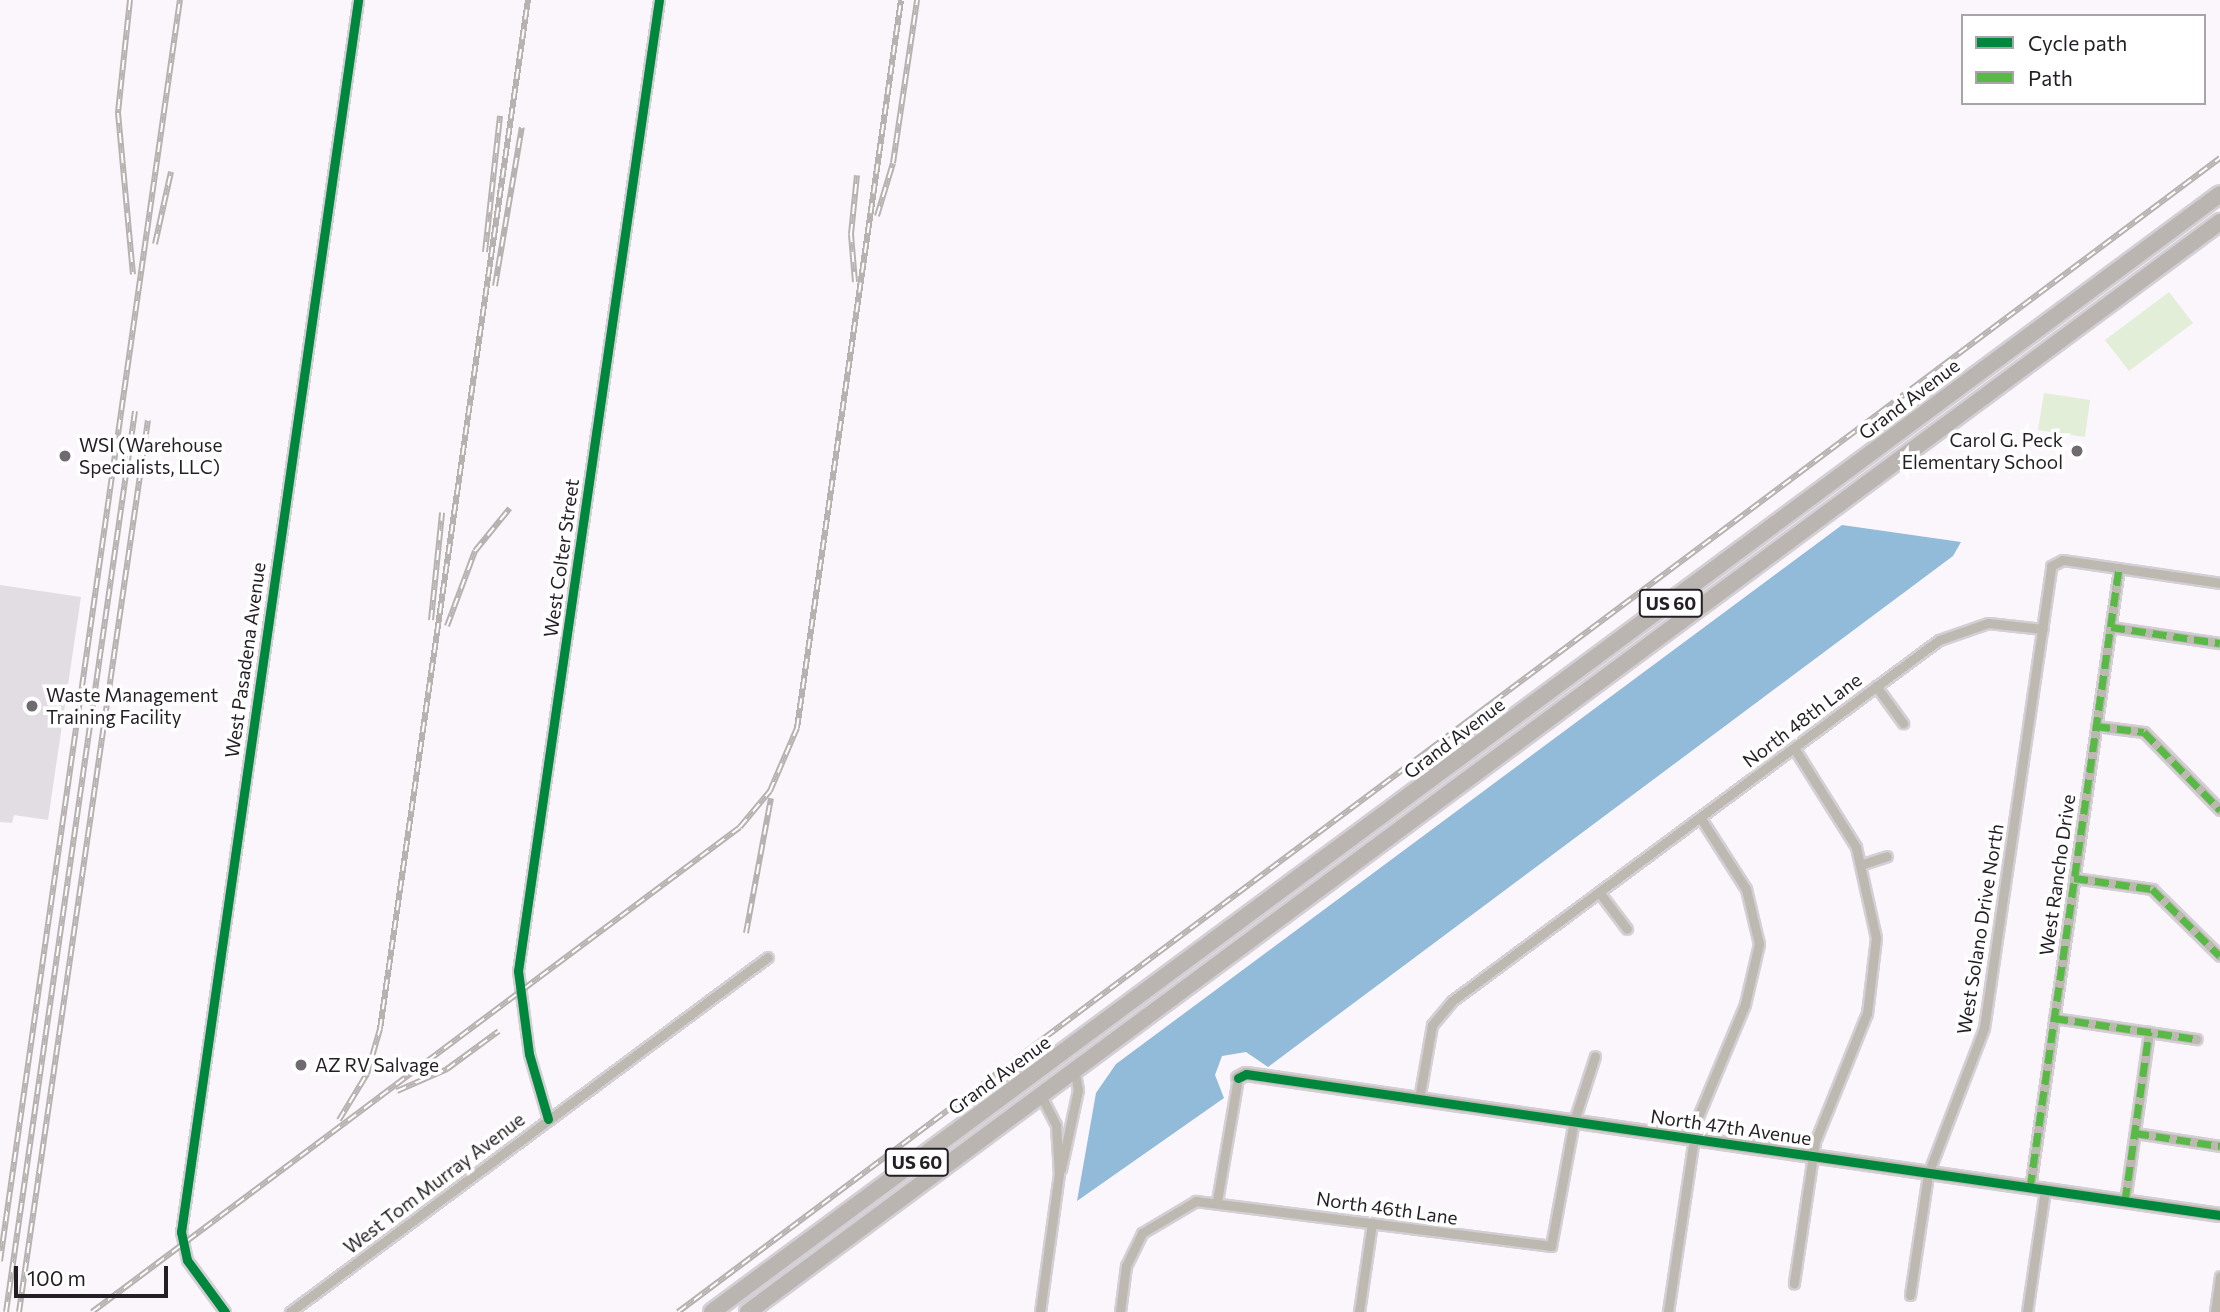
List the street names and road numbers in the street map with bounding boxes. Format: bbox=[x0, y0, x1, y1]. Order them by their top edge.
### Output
street label: Grand Avenue bbox=[1854, 354, 1964, 444]
street label: West Colter Street bbox=[539, 477, 583, 639]
street label: West Pasadena Avenue bbox=[220, 561, 270, 759]
road number: US 60 bbox=[1638, 588, 1704, 618]
street label: North 48th Lane bbox=[1738, 668, 1866, 772]
street label: Grand Avenue bbox=[1399, 693, 1509, 783]
street label: West Rancho Drive bbox=[2034, 793, 2080, 957]
street label: West Solano Drive North bbox=[1952, 822, 2008, 1036]
street label: Grand Avenue bbox=[944, 1030, 1054, 1120]
street label: North 47th Avenue bbox=[1649, 1104, 1813, 1150]
street label: West Tom Murray Avenue bbox=[339, 1108, 529, 1258]
road number: US 60 bbox=[884, 1148, 950, 1176]
street label: North 46th Lane bbox=[1315, 1187, 1459, 1229]

